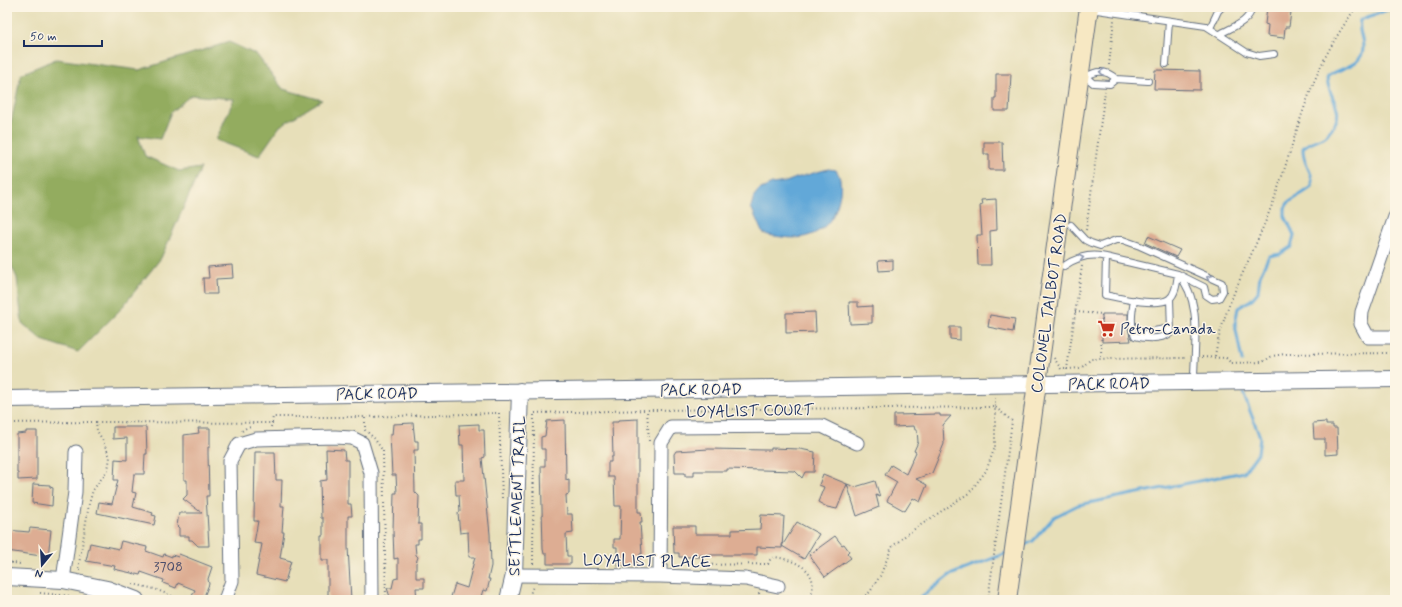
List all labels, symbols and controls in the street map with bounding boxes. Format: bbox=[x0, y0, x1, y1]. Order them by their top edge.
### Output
scale bar bbox=[24, 22, 102, 48]
text: 50 m bbox=[30, 29, 57, 45]
one-way arrow bbox=[1098, 68, 1105, 77]
street label: COLONEL TALBOT ROAD bbox=[1026, 212, 1073, 395]
one-way arrow bbox=[1077, 254, 1084, 263]
one-way arrow bbox=[1206, 274, 1213, 282]
supermarket icon: Petro-Canada bbox=[1097, 318, 1117, 338]
place label: Petro-Canada bbox=[1120, 319, 1216, 340]
street label: PACK ROAD bbox=[1068, 373, 1150, 396]
street label: PACK ROAD bbox=[660, 379, 742, 402]
street label: PACK ROAD bbox=[336, 383, 418, 406]
street label: LOYALIST COURT bbox=[686, 400, 815, 423]
street label: SETTLEMENT TRAIL bbox=[504, 415, 531, 577]
north arrow bbox=[22, 545, 62, 585]
street label: LOYALIST PLACE bbox=[583, 550, 711, 573]
house number: 3708 bbox=[153, 558, 183, 576]
text: N bbox=[34, 566, 45, 581]

